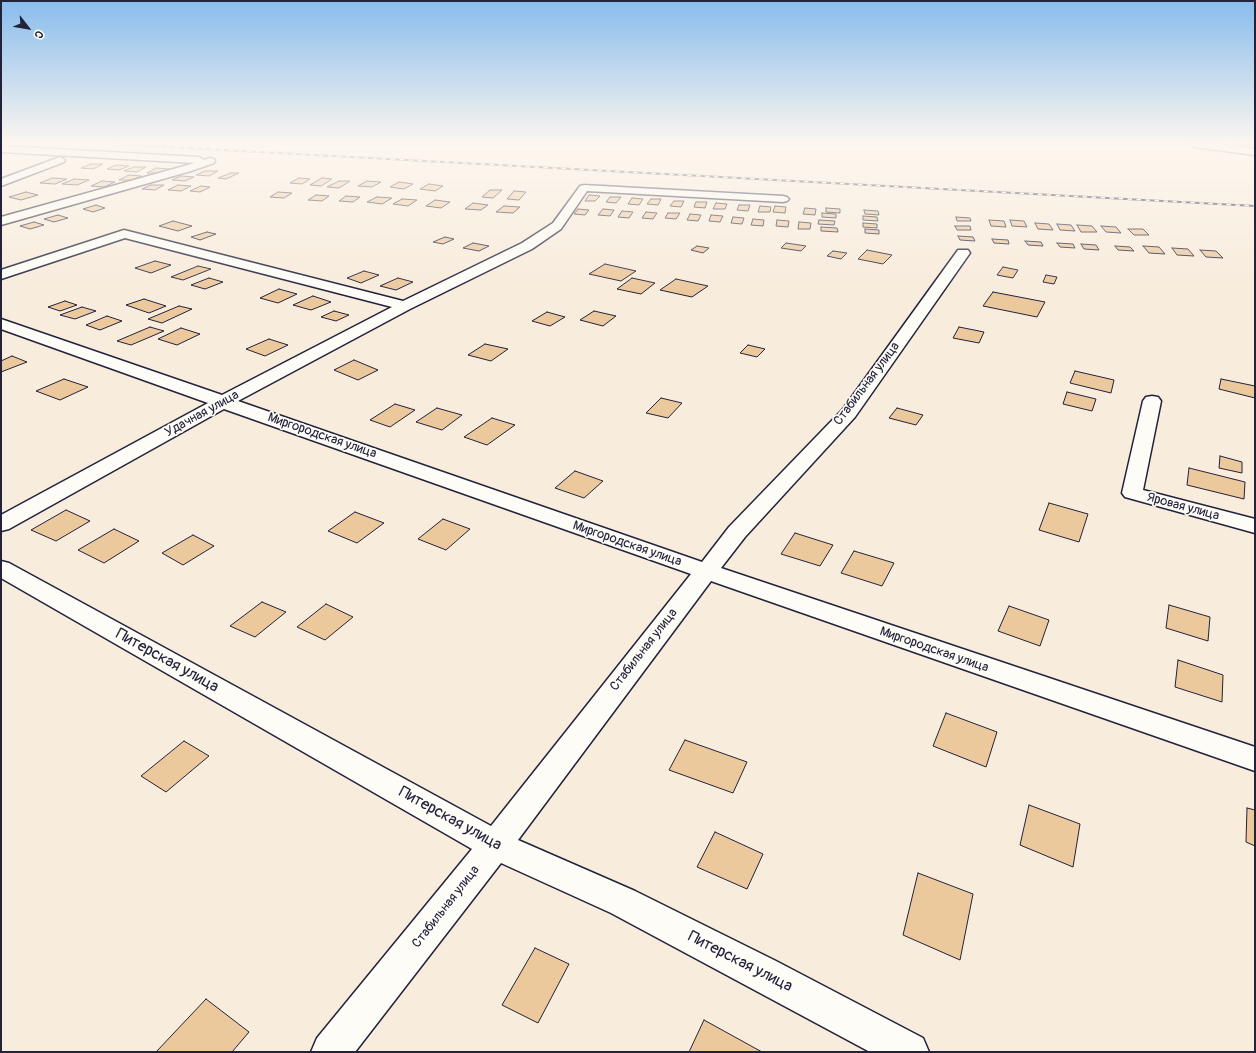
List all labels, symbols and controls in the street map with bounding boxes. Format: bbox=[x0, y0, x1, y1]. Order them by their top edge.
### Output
north arrow bbox=[8, 8, 48, 48]
text: С bbox=[31, 28, 46, 41]
street label: Стабильная улица bbox=[831, 339, 903, 429]
street label: Удачная улица bbox=[162, 387, 242, 441]
street label: Миргородская улица bbox=[265, 410, 379, 462]
street label: Яровая улица bbox=[1145, 490, 1221, 524]
street label: Миргородская улица bbox=[570, 518, 684, 570]
street label: Стабильная улица bbox=[607, 606, 681, 694]
street label: Миргородская улица bbox=[877, 624, 991, 676]
street label: Питерская улица bbox=[112, 625, 222, 697]
street label: Питерская улица bbox=[395, 783, 505, 855]
street label: Стабильная улица bbox=[409, 863, 483, 951]
street label: Питерская улица bbox=[684, 927, 796, 997]

